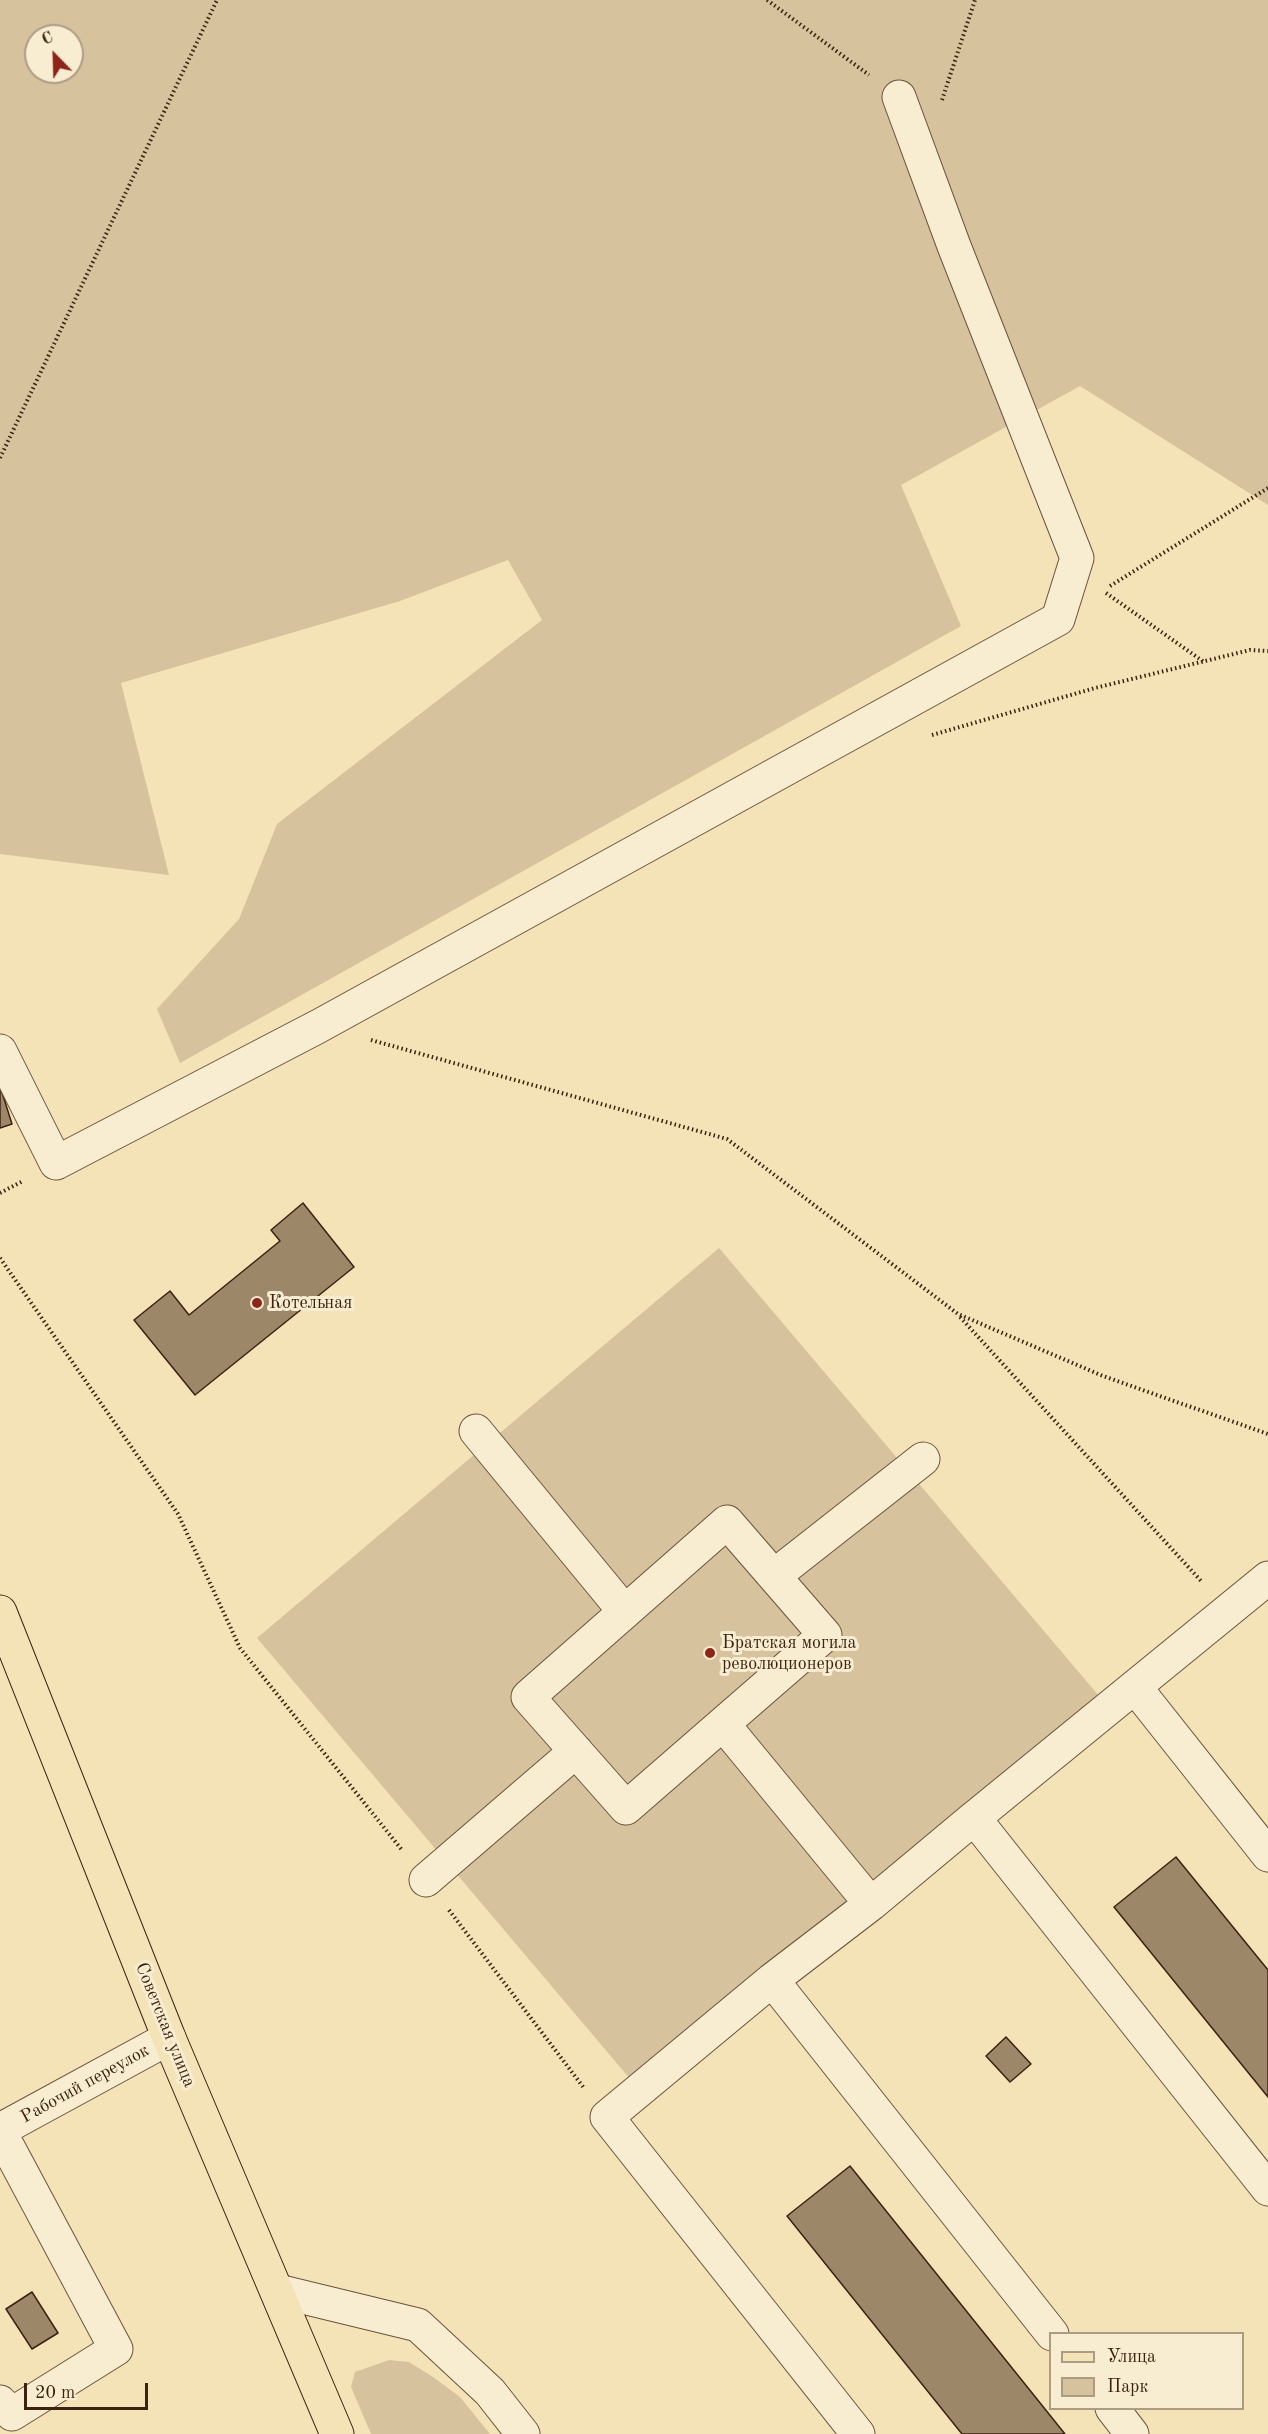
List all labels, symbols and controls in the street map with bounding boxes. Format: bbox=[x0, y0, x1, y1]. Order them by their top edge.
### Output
north arrow bbox=[24, 24, 84, 84]
text: С bbox=[40, 30, 56, 49]
place label: Котельная bbox=[269, 1292, 352, 1314]
marker: Котельная bbox=[250, 1296, 264, 1310]
place label: Братская могила революционеров bbox=[722, 1632, 856, 1674]
marker: Братская могила революционеров bbox=[703, 1646, 717, 1660]
street label: Советская улица bbox=[130, 1959, 200, 2091]
street label: Рабочий переулок bbox=[17, 2040, 153, 2128]
legend bbox=[1049, 2332, 1244, 2410]
text: Улица bbox=[1107, 2348, 1156, 2366]
scale bar bbox=[27, 2371, 152, 2409]
text: Парк bbox=[1107, 2378, 1148, 2396]
text: 20 m bbox=[35, 2384, 75, 2402]

